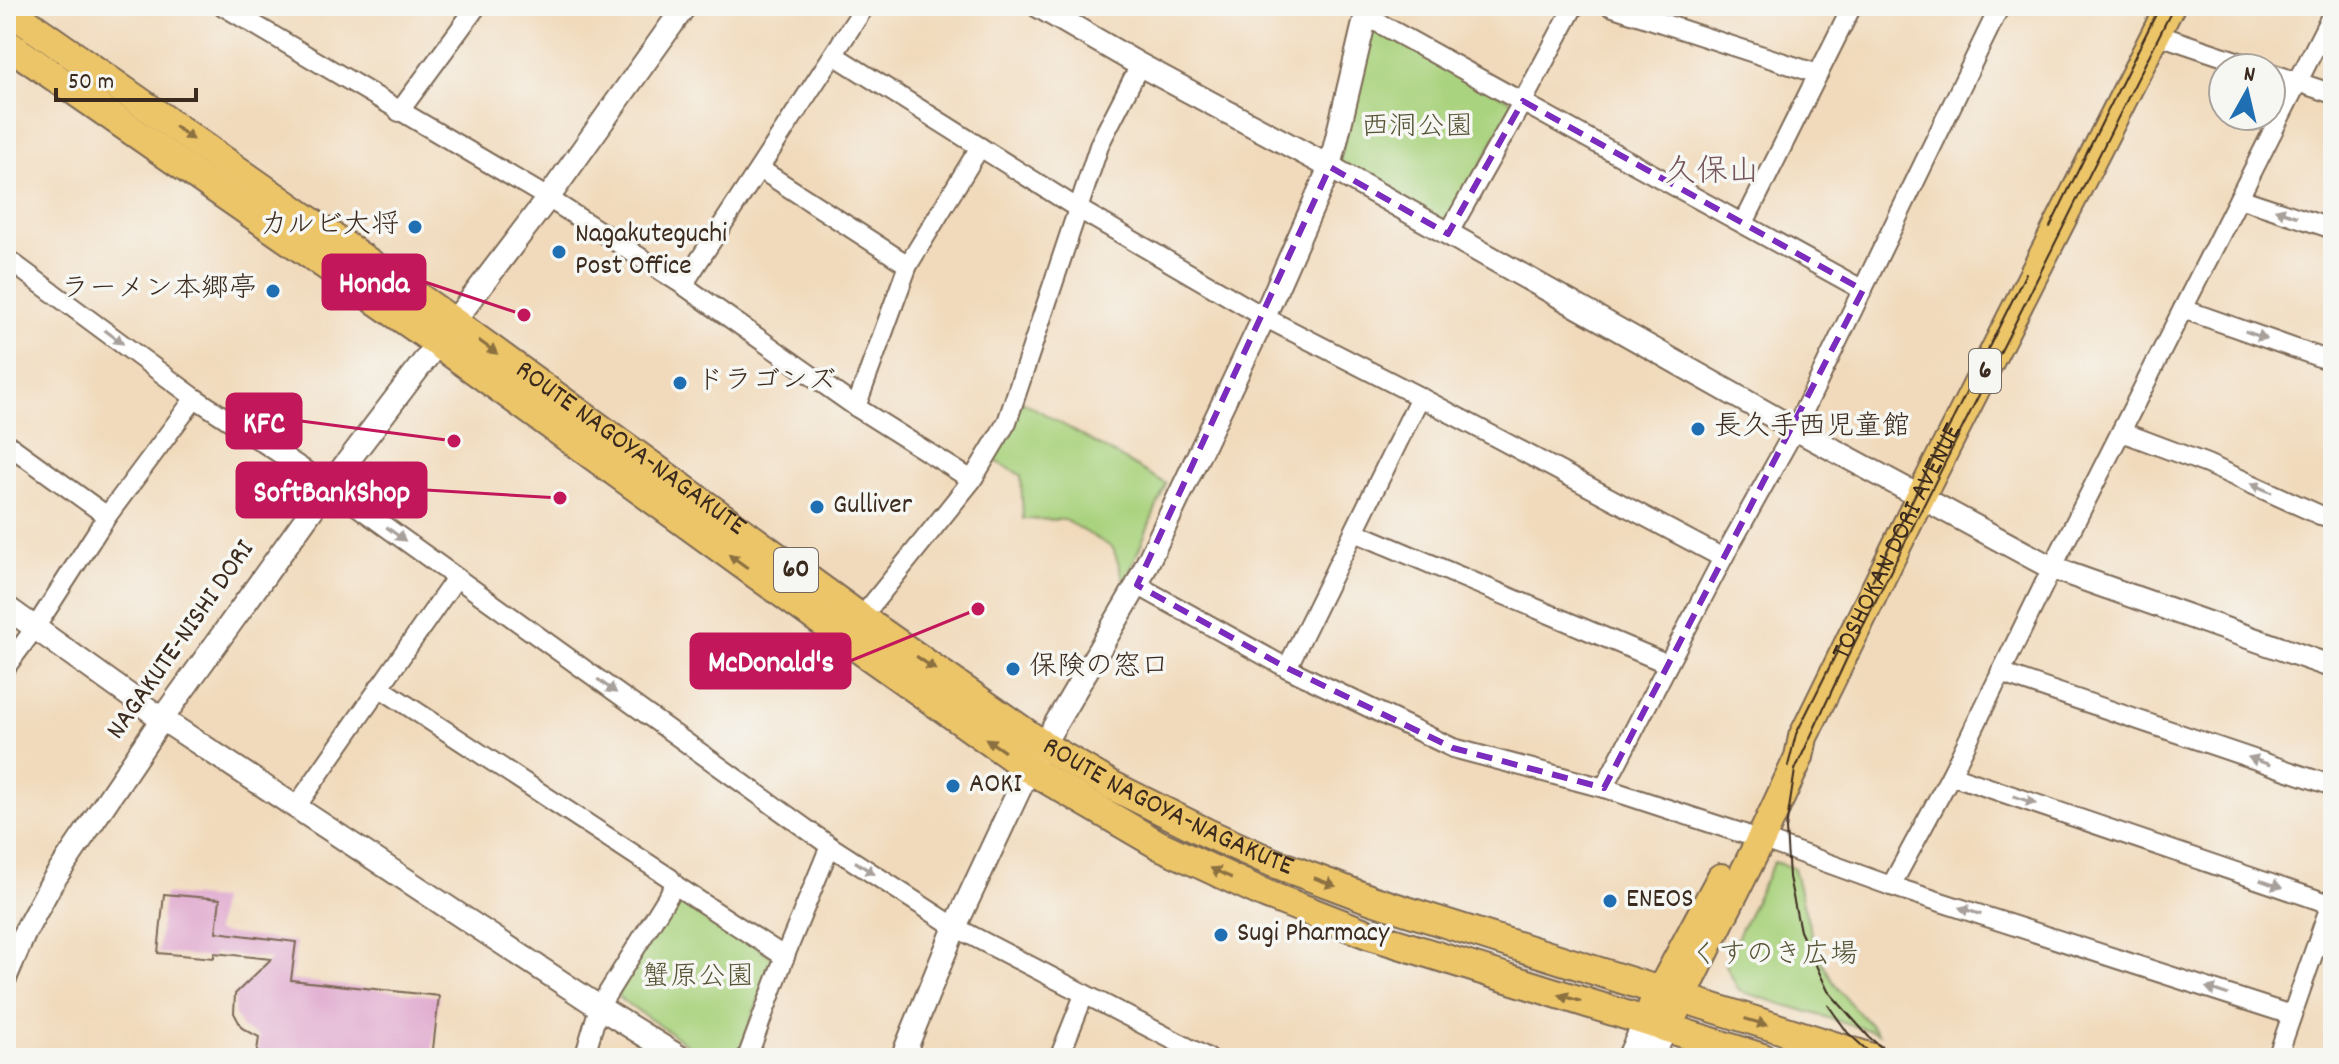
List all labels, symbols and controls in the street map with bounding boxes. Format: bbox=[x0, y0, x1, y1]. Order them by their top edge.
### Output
scale bar bbox=[56, 52, 196, 102]
north arrow bbox=[2207, 52, 2287, 132]
text: N bbox=[2242, 60, 2257, 92]
text: 50 m bbox=[68, 66, 114, 100]
park label: 西洞公園 bbox=[1361, 109, 1473, 149]
one-way arrow bbox=[174, 125, 195, 140]
district label: 久保山 bbox=[1664, 151, 1760, 197]
place label: カルビ大将 bbox=[260, 207, 399, 247]
one-way arrow bbox=[2274, 207, 2298, 219]
place label: Nagakuteguchi Post Office bbox=[575, 216, 727, 288]
marker: カルビ大将 bbox=[406, 218, 424, 236]
marker: Nagakuteguchi Post Office bbox=[550, 243, 568, 261]
callout: Honda bbox=[323, 255, 425, 309]
text: Honda bbox=[339, 265, 410, 308]
place label: ラーメン本郷亭 bbox=[61, 271, 257, 311]
marker: ラーメン本郷亭 bbox=[264, 282, 282, 300]
one-way arrow bbox=[103, 329, 124, 345]
one-way arrow bbox=[2245, 329, 2269, 342]
one-way arrow bbox=[478, 339, 499, 354]
road number: 6 bbox=[1969, 349, 2001, 393]
street label: ROUTE NAGOYA-NAGAKUTE bbox=[506, 352, 753, 547]
place label: ドラゴンズ bbox=[696, 363, 836, 403]
marker: ドラゴンズ bbox=[671, 374, 689, 392]
callout: KFC bbox=[227, 394, 301, 448]
text: KFC bbox=[243, 405, 285, 448]
place label: 長久手西児童館 bbox=[1714, 409, 1910, 449]
street label: TOSHOKAN DORI AVENUE bbox=[1823, 417, 1974, 668]
marker: 長久手西児童館 bbox=[1689, 420, 1707, 438]
callout: SoftBankShop bbox=[237, 463, 426, 517]
text: SoftBankShop bbox=[254, 474, 411, 517]
one-way arrow bbox=[2249, 482, 2273, 495]
place label: Gulliver bbox=[833, 487, 913, 527]
marker: Gulliver bbox=[808, 498, 826, 516]
one-way arrow bbox=[385, 526, 406, 541]
street label: NAGAKUTE-NISHI DORI bbox=[98, 533, 266, 749]
road number: 60 bbox=[774, 548, 818, 592]
one-way arrow bbox=[727, 554, 748, 569]
callout: McDonald's bbox=[691, 634, 850, 688]
text: McDonald's bbox=[708, 644, 834, 687]
place label: 保険の窓口 bbox=[1029, 649, 1169, 689]
one-way arrow bbox=[916, 655, 937, 670]
marker: 保険の窓口 bbox=[1004, 660, 1022, 678]
one-way arrow bbox=[596, 678, 617, 693]
street label: ROUTE NAGOYA-NAGAKUTE bbox=[1034, 728, 1299, 888]
one-way arrow bbox=[984, 738, 1005, 753]
one-way arrow bbox=[2247, 754, 2271, 766]
place label: AOKI bbox=[969, 766, 1022, 806]
marker: AOKI bbox=[944, 777, 962, 795]
one-way arrow bbox=[2013, 795, 2037, 807]
one-way arrow bbox=[854, 861, 876, 875]
one-way arrow bbox=[1209, 866, 1232, 880]
one-way arrow bbox=[1313, 876, 1337, 889]
one-way arrow bbox=[2259, 878, 2283, 890]
place label: ENEOS bbox=[1626, 881, 1694, 921]
marker: ENEOS bbox=[1601, 892, 1619, 910]
one-way arrow bbox=[1957, 904, 1981, 917]
place label: Sugi Pharmacy bbox=[1237, 915, 1390, 955]
marker: Sugi Pharmacy bbox=[1212, 926, 1230, 944]
park label: くすのき広場 bbox=[1690, 937, 1858, 977]
park label: 蟹原公園 bbox=[642, 959, 754, 999]
one-way arrow bbox=[2205, 985, 2229, 997]
one-way arrow bbox=[1558, 992, 1582, 1004]
one-way arrow bbox=[1744, 1016, 1768, 1029]

